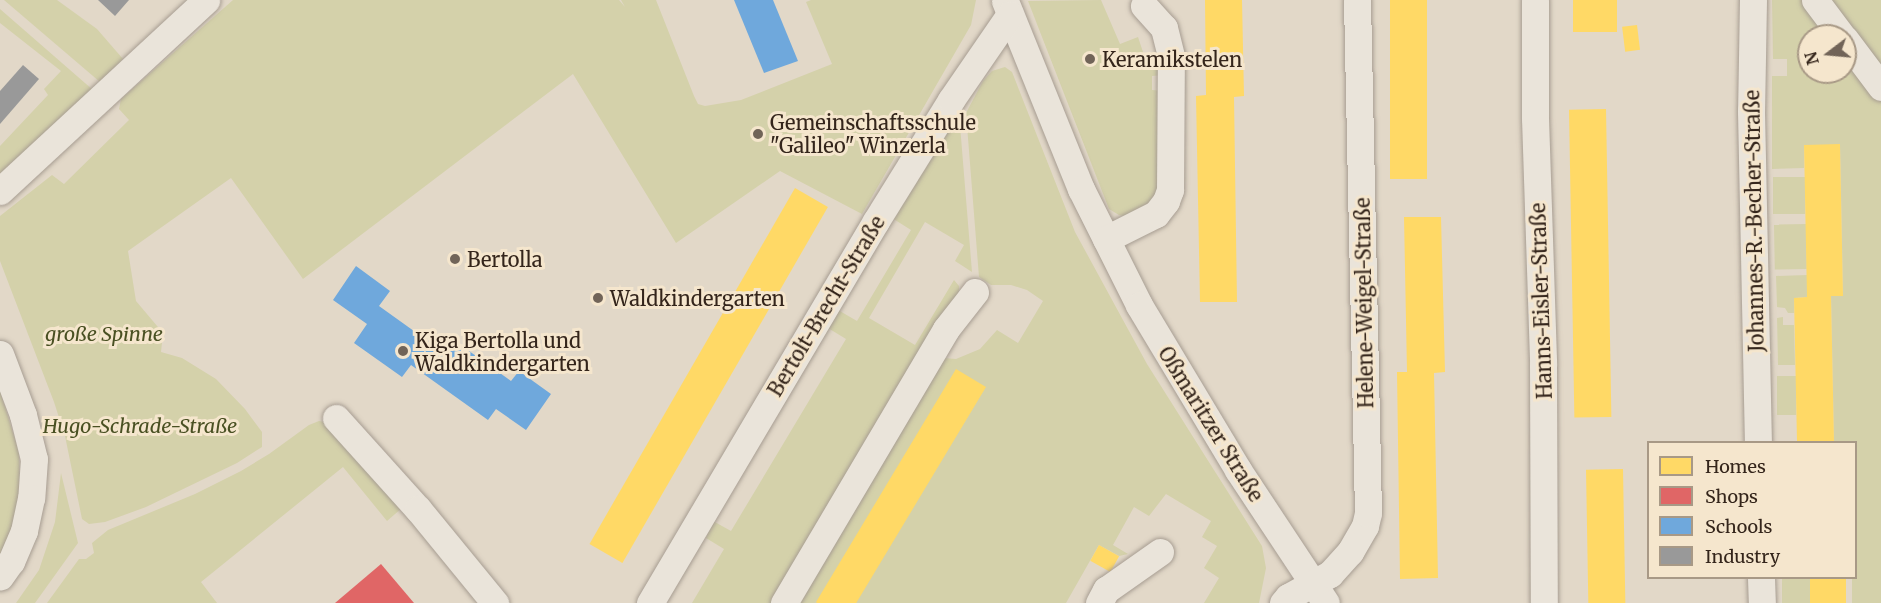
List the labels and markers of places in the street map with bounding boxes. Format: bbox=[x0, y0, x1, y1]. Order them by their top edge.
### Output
place label: Keramikstelen bbox=[1102, 47, 1242, 71]
marker: Keramikstelen bbox=[1083, 52, 1097, 66]
place label: Gemeinschaftsschule "Galileo" Winzerla bbox=[770, 110, 976, 157]
marker: Gemeinschaftsschule "Galileo" Winzerla bbox=[751, 127, 765, 141]
place label: Bertolla bbox=[467, 247, 542, 271]
marker: Bertolla bbox=[448, 252, 462, 266]
place label: Waldkindergarten bbox=[610, 286, 785, 310]
marker: Waldkindergarten bbox=[591, 291, 605, 305]
place label: Kiga Bertolla und Waldkindergarten bbox=[415, 328, 590, 375]
marker: Kiga Bertolla und Waldkindergarten bbox=[396, 344, 410, 358]

